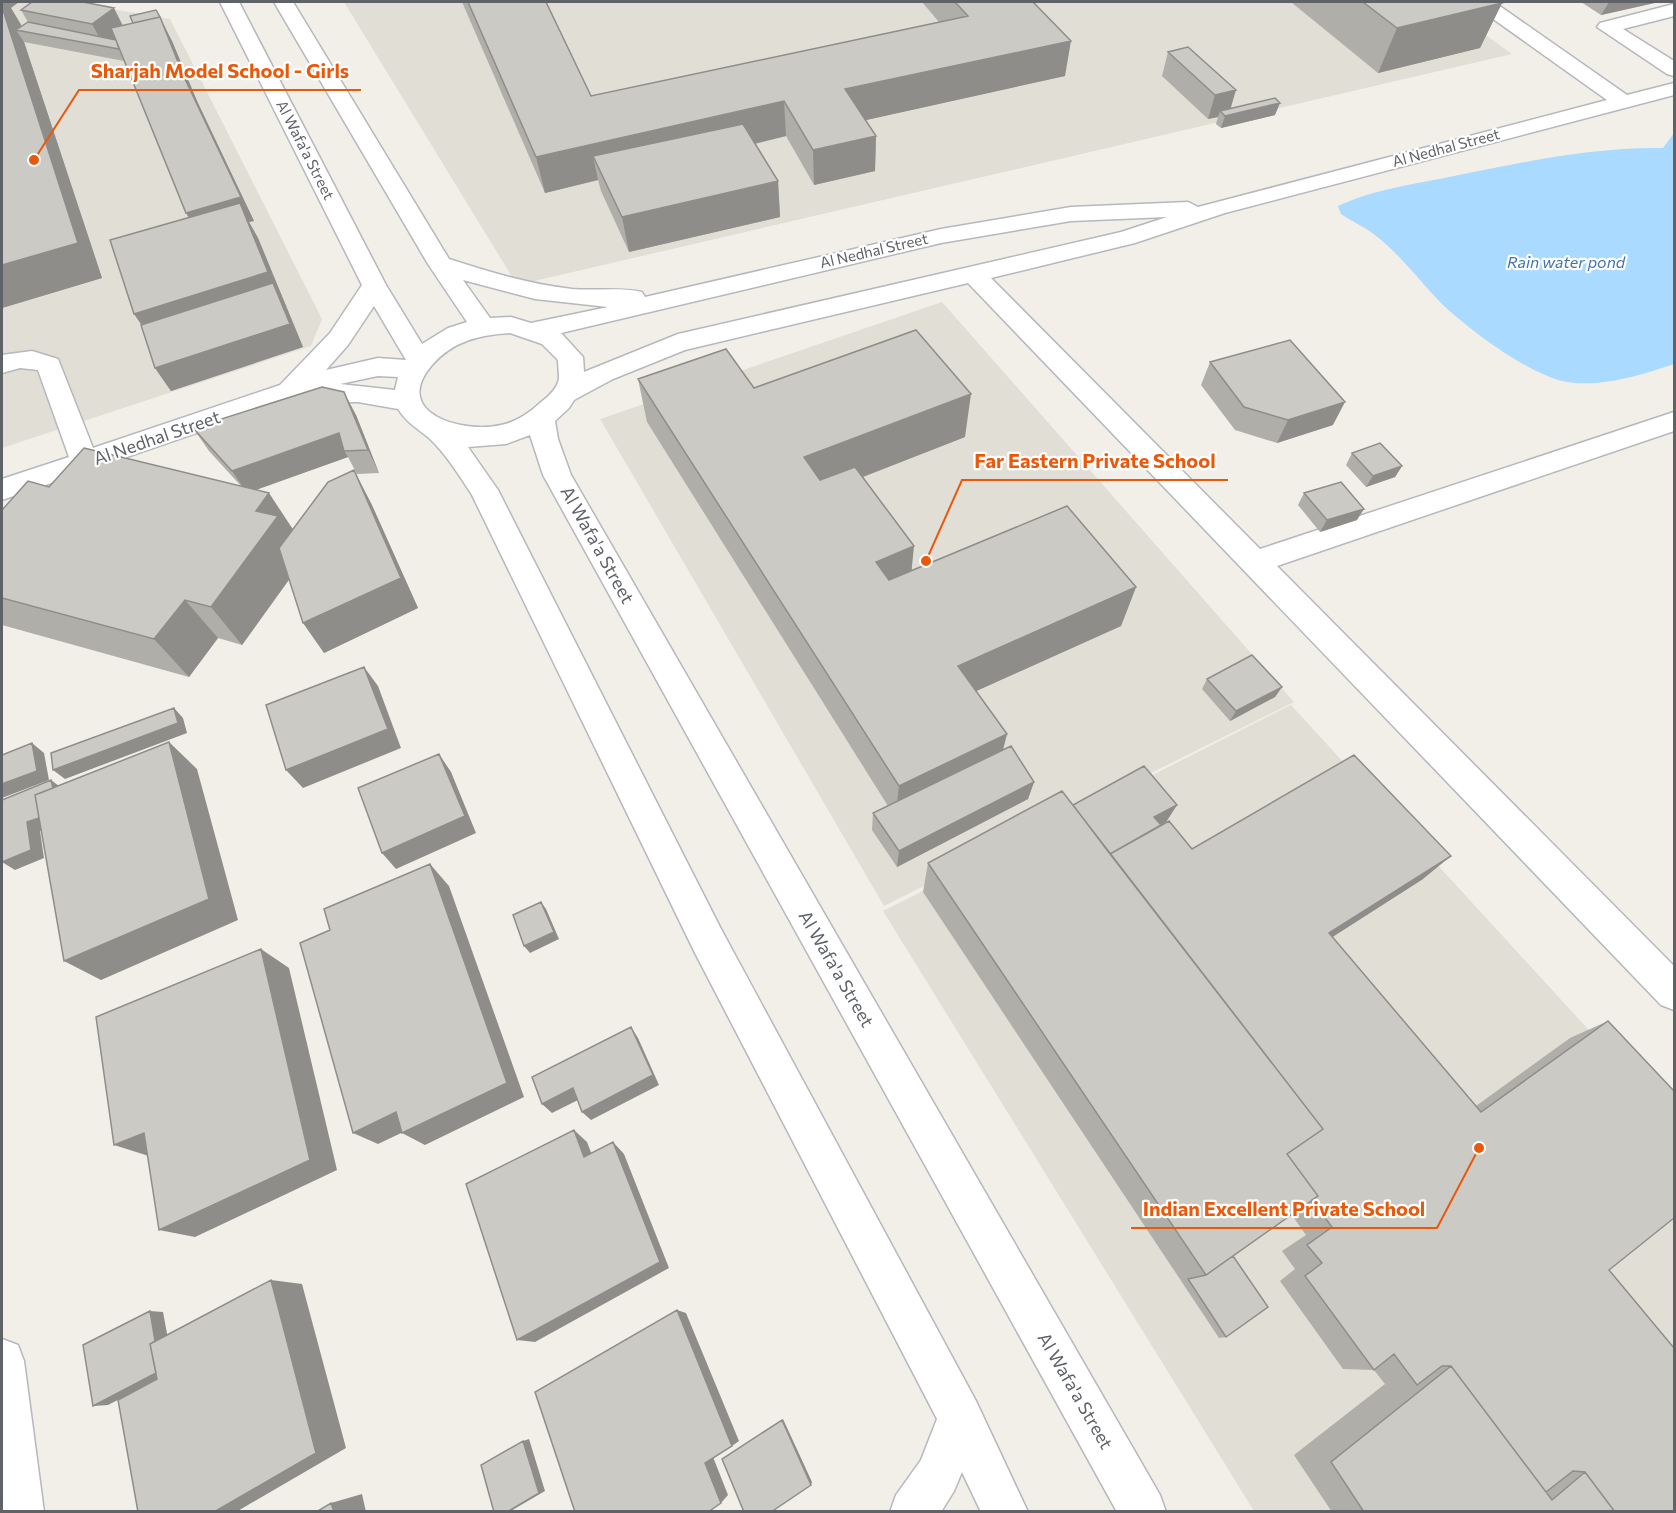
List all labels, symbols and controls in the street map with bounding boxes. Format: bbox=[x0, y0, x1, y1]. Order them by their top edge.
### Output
callout: Sharjah Model School - Girls bbox=[79, 52, 361, 90]
text: Sharjah Model School - Girls bbox=[91, 58, 349, 82]
street label: Al Wafa'a Street bbox=[273, 97, 339, 202]
street label: Al Nedhal Street bbox=[1390, 124, 1501, 170]
street label: Al Nedhal Street bbox=[818, 229, 930, 271]
water label: Rain water pond bbox=[1507, 252, 1626, 271]
street label: Al Nedhal Street bbox=[90, 405, 223, 469]
callout: Far Eastern Private School bbox=[962, 442, 1228, 480]
text: Far Eastern Private School bbox=[974, 448, 1216, 472]
street label: Al Wafa'a Street bbox=[557, 482, 639, 607]
street label: Al Wafa'a Street bbox=[795, 906, 879, 1031]
callout: Indian Excellent Private School bbox=[1131, 1190, 1437, 1228]
text: Indian Excellent Private School bbox=[1143, 1196, 1425, 1220]
street label: Al Wafa'a Street bbox=[1034, 1328, 1118, 1453]

